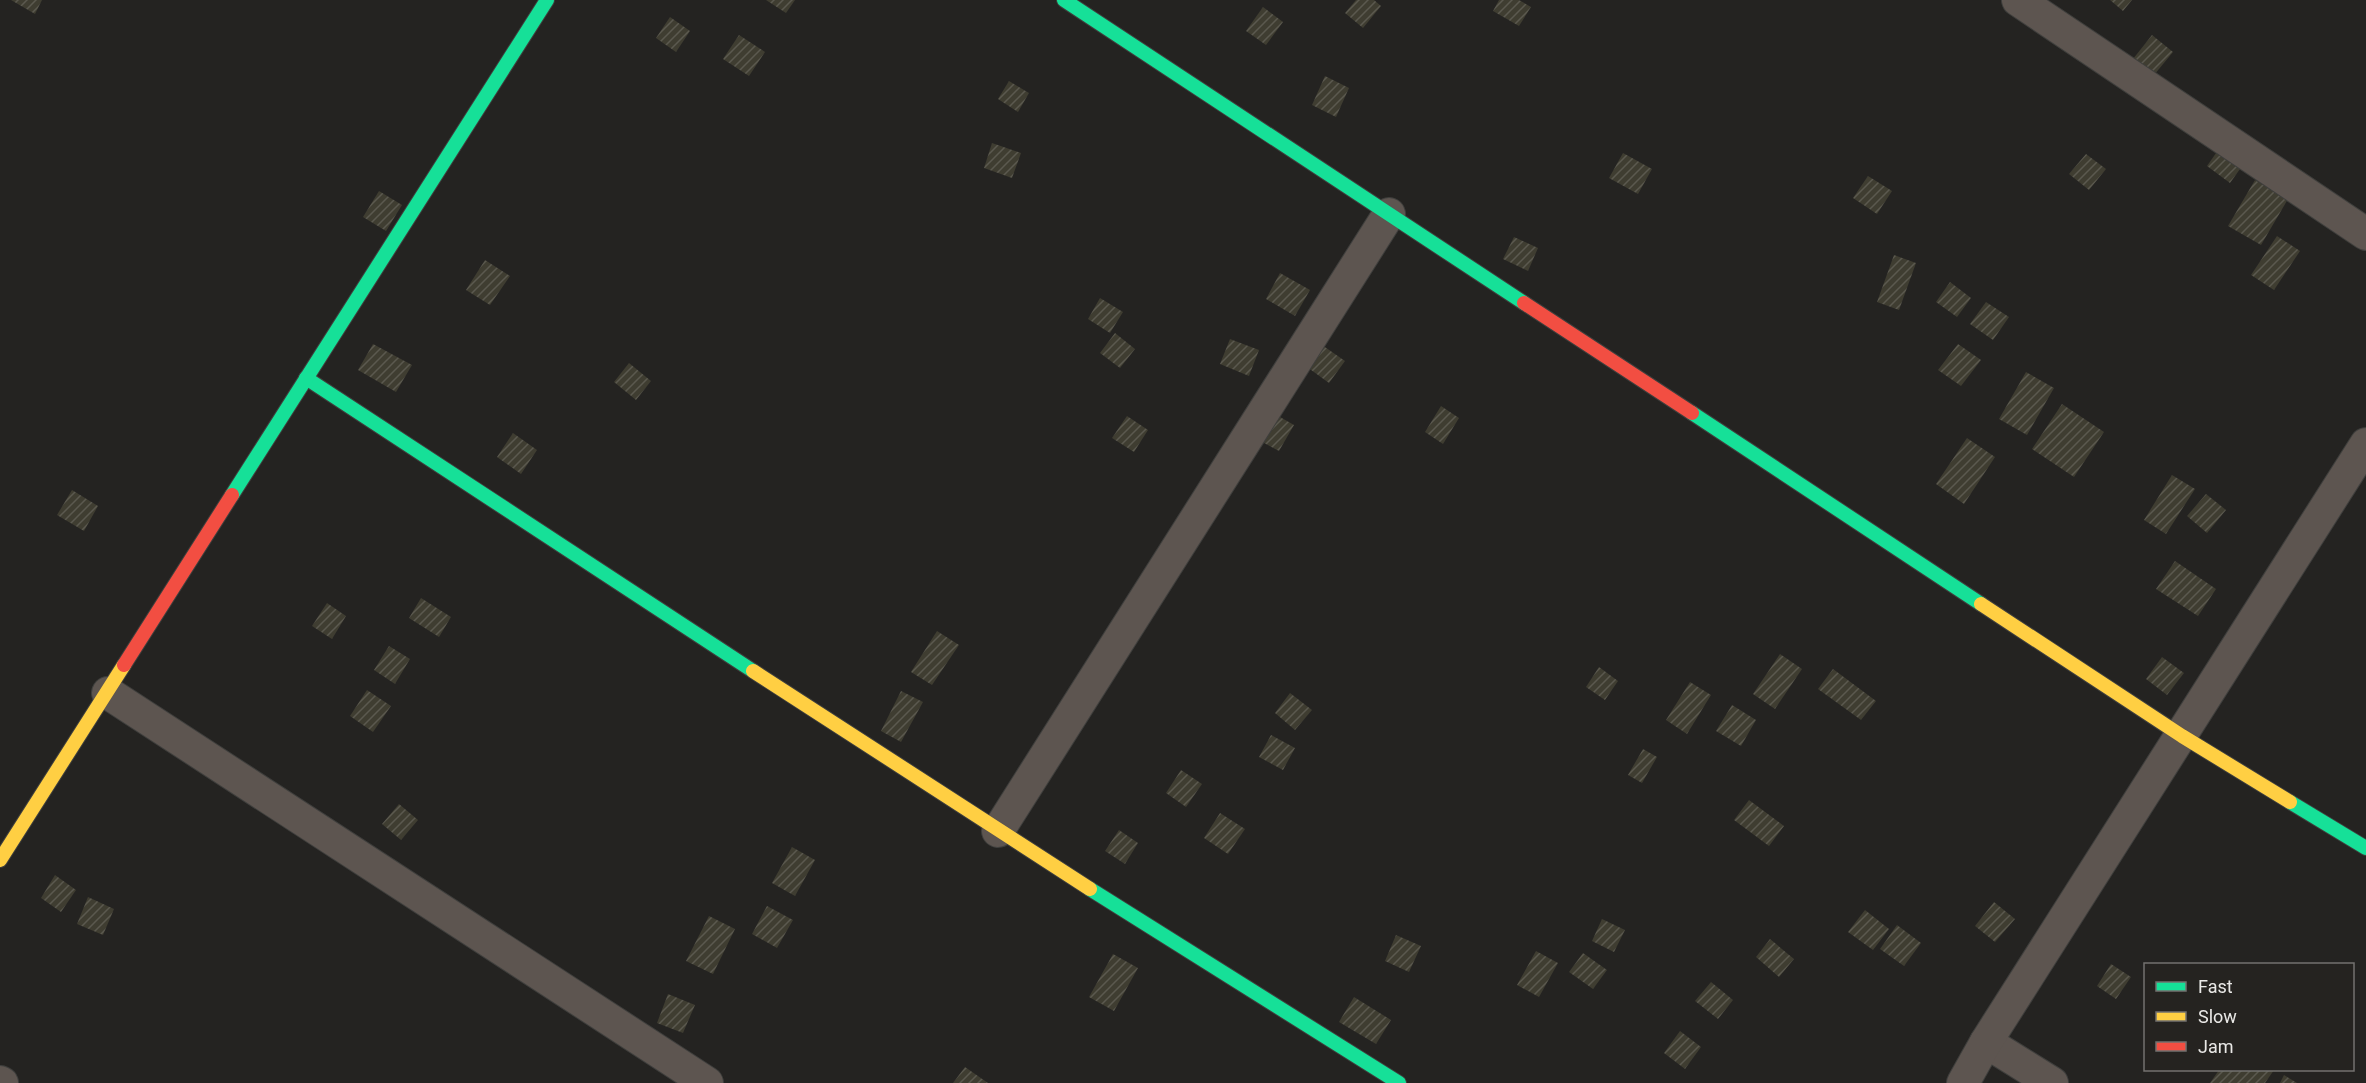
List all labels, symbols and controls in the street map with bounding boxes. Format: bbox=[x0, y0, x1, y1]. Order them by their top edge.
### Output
legend bbox=[2144, 963, 2354, 1071]
text: Fast bbox=[2198, 976, 2233, 997]
text: Slow bbox=[2198, 1006, 2237, 1027]
text: Jam bbox=[2198, 1036, 2234, 1057]

